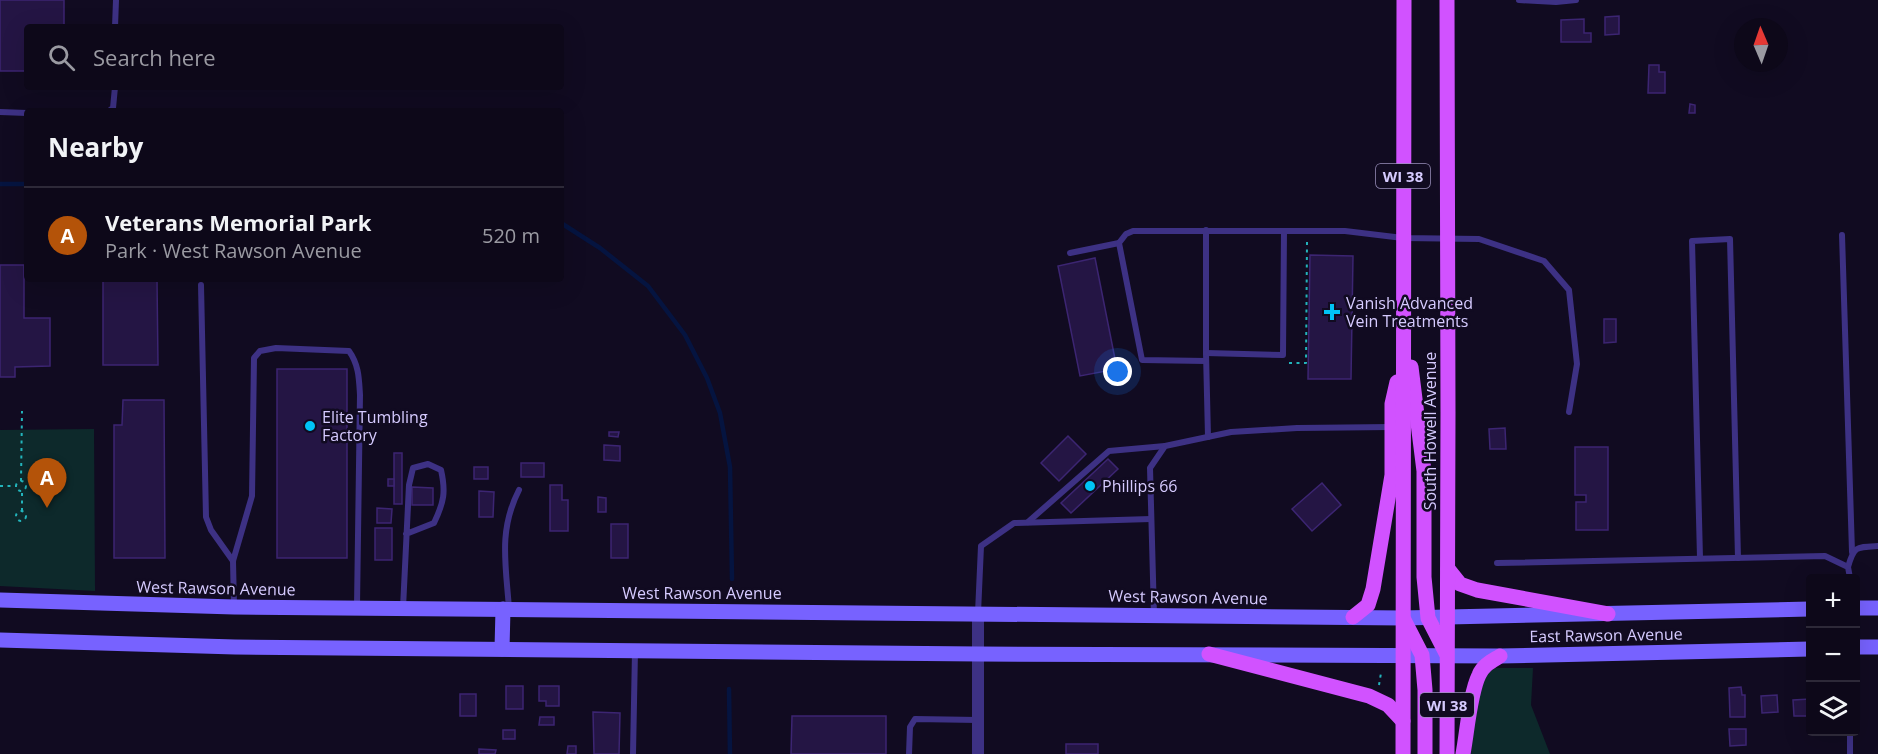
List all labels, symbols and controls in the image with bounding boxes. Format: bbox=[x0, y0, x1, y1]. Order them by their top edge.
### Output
north arrow bbox=[1734, 18, 1788, 72]
search box bbox=[24, 24, 564, 90]
icon: search bbox=[45, 41, 78, 74]
text: Search here bbox=[93, 42, 216, 72]
text: Nearby bbox=[48, 129, 143, 165]
road number: WI 38 bbox=[1376, 164, 1430, 188]
text: Veterans Memorial Park bbox=[105, 207, 371, 237]
text: A bbox=[61, 222, 74, 249]
text: 520 m bbox=[482, 222, 540, 249]
text: Park · West Rawson Avenue bbox=[105, 237, 362, 264]
place label: Vanish Advanced Vein Treatments bbox=[1346, 292, 1473, 332]
marker: Vanish Advanced Vein Treatments bbox=[1323, 303, 1341, 321]
street label: South Howell Avenue bbox=[1419, 352, 1441, 510]
your location bbox=[1103, 357, 1132, 386]
place label: Elite Tumbling Factory bbox=[322, 406, 428, 446]
marker: Elite Tumbling Factory bbox=[303, 419, 317, 433]
pin: A bbox=[28, 458, 66, 508]
place label: Phillips 66 bbox=[1102, 475, 1177, 497]
marker: Phillips 66 bbox=[1083, 479, 1097, 493]
map controls bbox=[1806, 574, 1860, 736]
button: + bbox=[1806, 574, 1860, 628]
street label: West Rawson Avenue bbox=[136, 576, 296, 600]
street label: West Rawson Avenue bbox=[622, 582, 782, 604]
street label: West Rawson Avenue bbox=[1108, 585, 1268, 609]
street label: East Rawson Avenue bbox=[1529, 623, 1683, 647]
button: − bbox=[1806, 628, 1860, 682]
button: layers bbox=[1806, 682, 1860, 736]
road number: WI 38 bbox=[1420, 693, 1474, 717]

